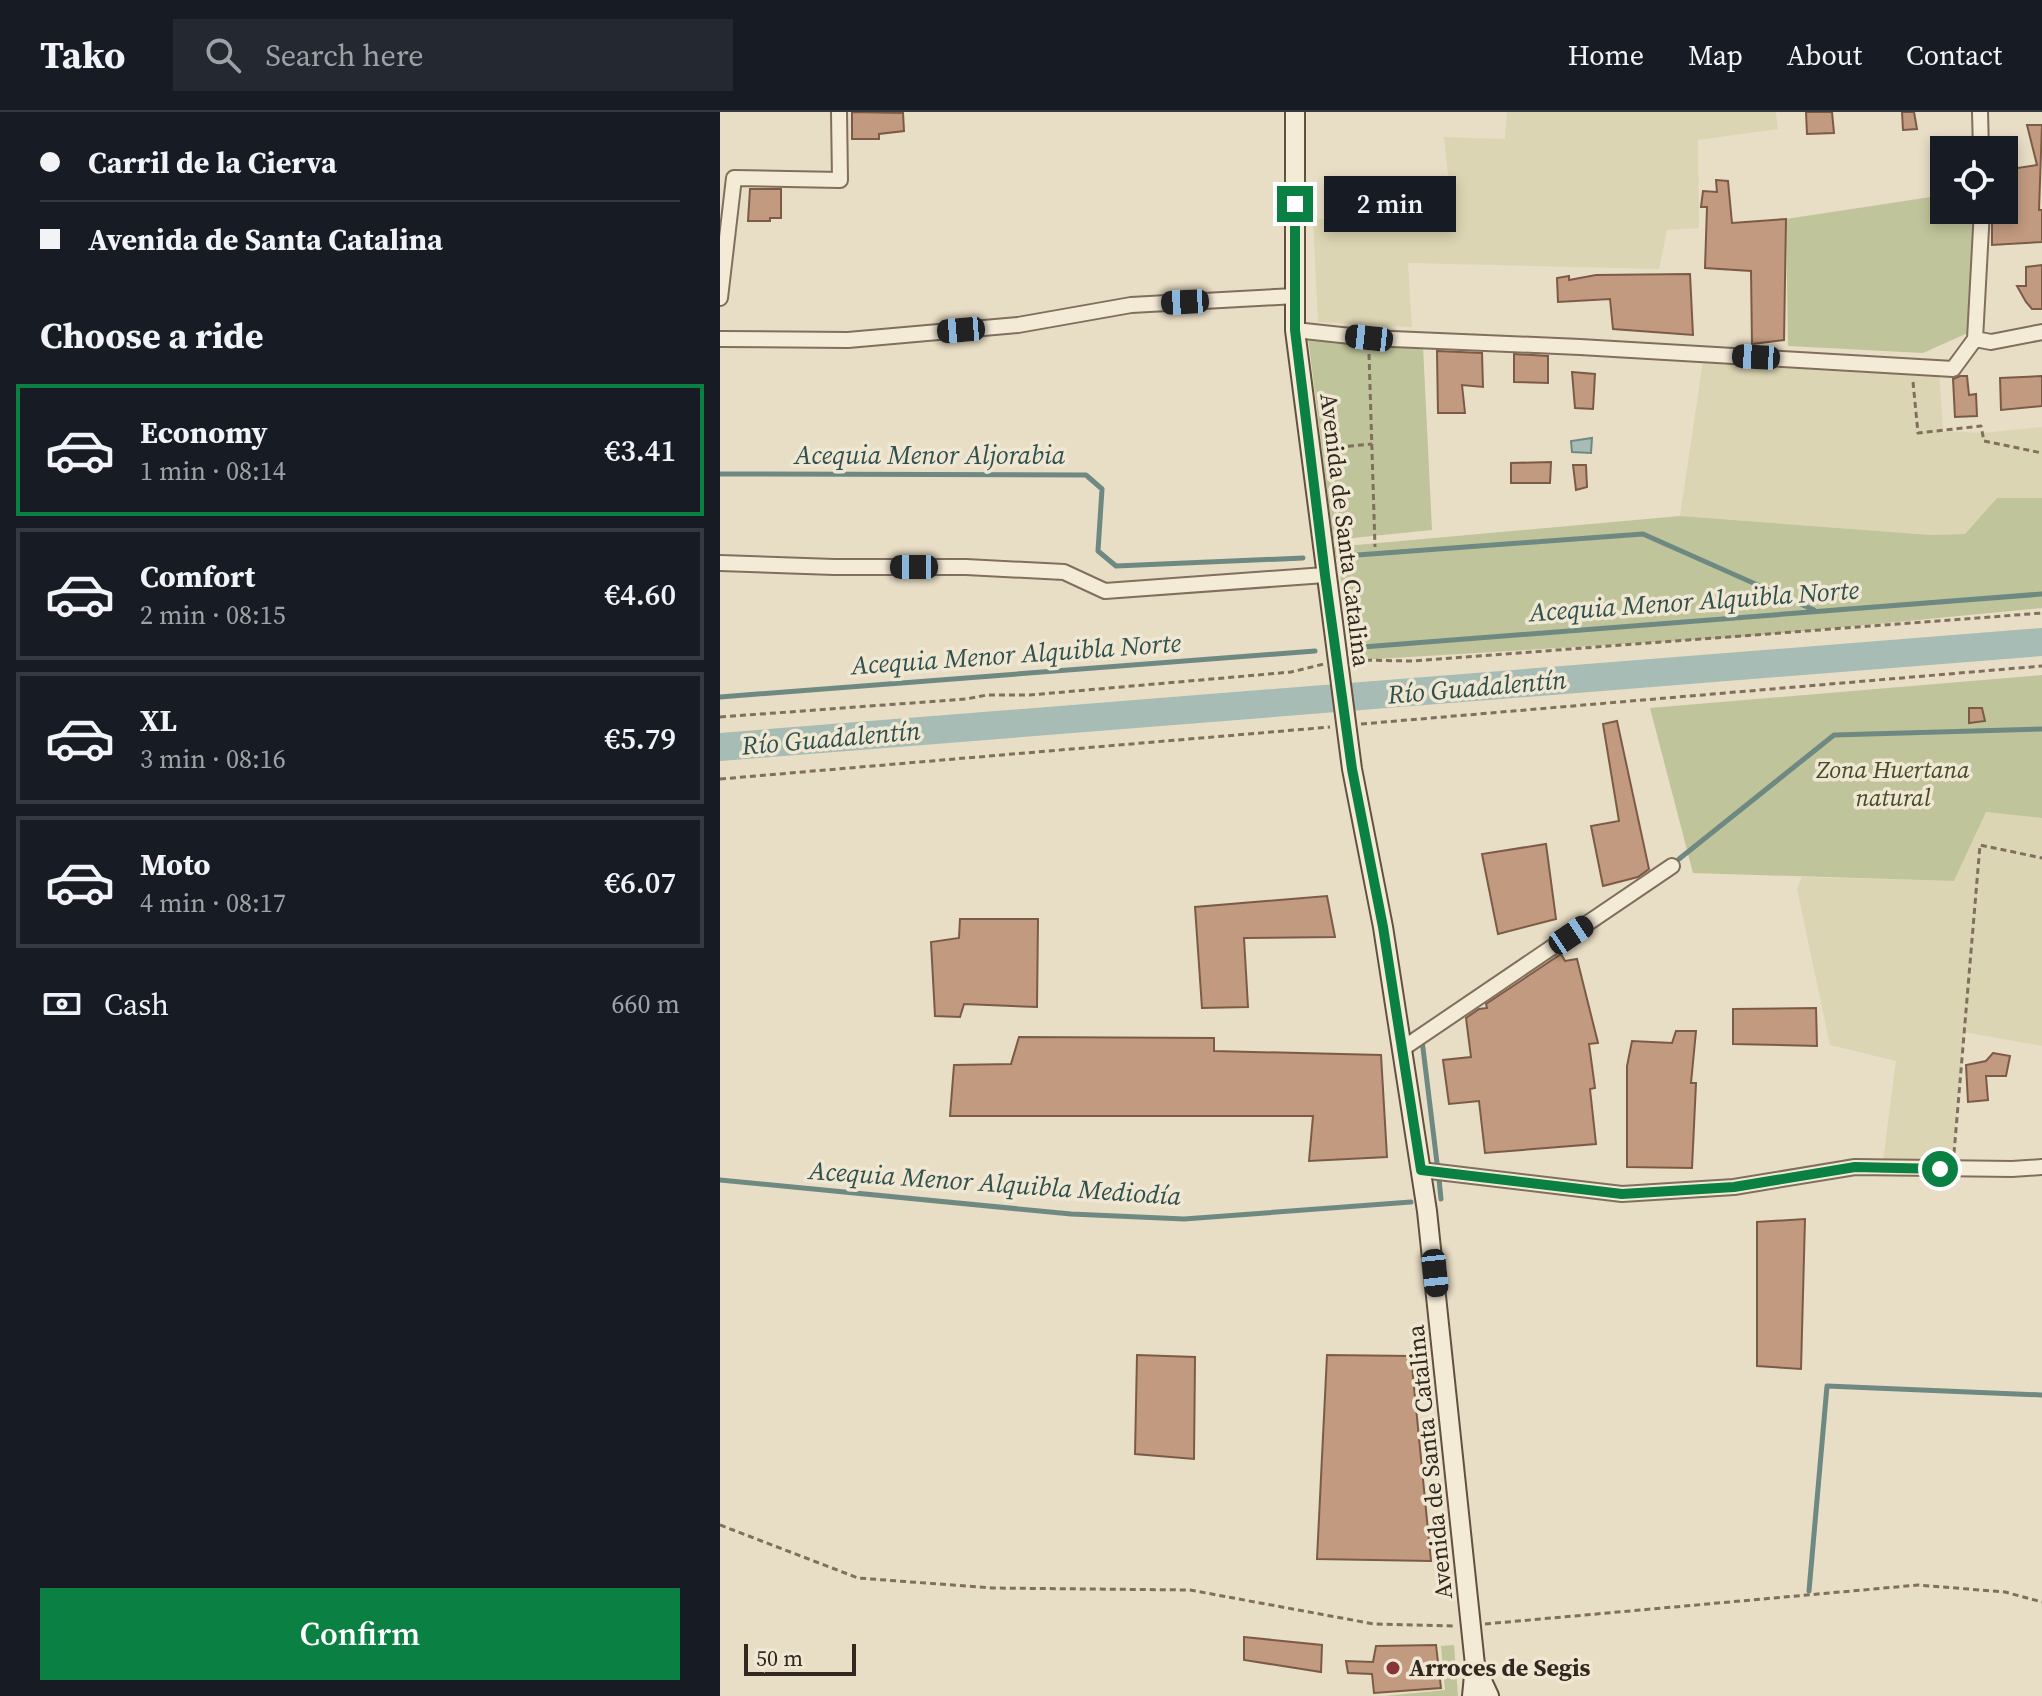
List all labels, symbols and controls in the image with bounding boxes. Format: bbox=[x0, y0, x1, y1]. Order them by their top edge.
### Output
search box bbox=[173, 19, 733, 91]
text: Tako bbox=[40, 29, 125, 81]
icon: search bbox=[201, 33, 245, 77]
text: Search here bbox=[265, 35, 424, 76]
text: Home bbox=[1568, 36, 1644, 74]
text: Map bbox=[1688, 36, 1743, 74]
text: About bbox=[1787, 36, 1862, 74]
text: Contact bbox=[1906, 36, 2002, 74]
map controls bbox=[1930, 136, 2018, 224]
button: locate bbox=[1930, 136, 2018, 224]
text: Carril de la Cierva bbox=[88, 142, 337, 183]
callout: 2 min bbox=[1323, 176, 1455, 232]
route end bbox=[1277, 186, 1313, 222]
text: 2 min bbox=[1357, 186, 1423, 222]
text: Avenida de Santa Catalina bbox=[88, 219, 443, 260]
car bbox=[1160, 289, 1210, 315]
text: Choose a ride bbox=[40, 311, 263, 360]
car bbox=[936, 316, 986, 344]
car bbox=[1344, 324, 1394, 352]
car bbox=[1731, 344, 1781, 370]
street label: Avenida de Santa Catalina bbox=[1312, 391, 1379, 669]
text: Economy bbox=[140, 412, 268, 453]
icon: car bbox=[44, 414, 116, 486]
text: €3.41 bbox=[605, 430, 676, 471]
water label: Acequia Menor Aljorabia bbox=[793, 437, 1066, 473]
text: 1 min · 08:14 bbox=[140, 453, 286, 489]
car bbox=[890, 555, 938, 579]
text: Comfort bbox=[140, 556, 255, 597]
icon: car bbox=[44, 558, 116, 630]
water label: Acequia Menor Alquibla Norte bbox=[1526, 571, 1860, 631]
text: €4.60 bbox=[605, 574, 676, 615]
text: 2 min · 08:15 bbox=[140, 597, 286, 633]
water label: Acequia Menor Alquibla Norte bbox=[848, 624, 1182, 684]
water label: Río Guadalentín bbox=[1385, 661, 1568, 713]
text: XL bbox=[140, 700, 177, 741]
icon: car bbox=[44, 702, 116, 774]
water label: Río Guadalentín bbox=[739, 712, 922, 764]
text: €5.79 bbox=[605, 718, 676, 759]
text: 3 min · 08:16 bbox=[140, 741, 286, 777]
park label: Zona Huertana natural bbox=[1815, 753, 1970, 814]
text: Moto bbox=[140, 844, 211, 885]
icon: car bbox=[44, 846, 116, 918]
text: €6.07 bbox=[605, 862, 676, 903]
text: 4 min · 08:17 bbox=[140, 885, 286, 921]
car bbox=[1544, 912, 1598, 958]
icon: cash bbox=[40, 982, 84, 1026]
text: Cash bbox=[104, 984, 169, 1025]
text: 660 m bbox=[612, 986, 680, 1022]
route start bbox=[1922, 1151, 1958, 1187]
water label: Acequia Menor Alquibla Mediodía bbox=[806, 1152, 1183, 1214]
car bbox=[1421, 1248, 1449, 1298]
street label: Avenida de Santa Catalina bbox=[1399, 1323, 1460, 1601]
button: Confirm bbox=[40, 1588, 680, 1680]
scale bar bbox=[744, 1640, 856, 1676]
text: 50 m bbox=[756, 1643, 803, 1673]
place label: Arroces de Segis bbox=[1409, 1651, 1591, 1684]
marker: Arroces de Segis bbox=[1384, 1659, 1402, 1677]

